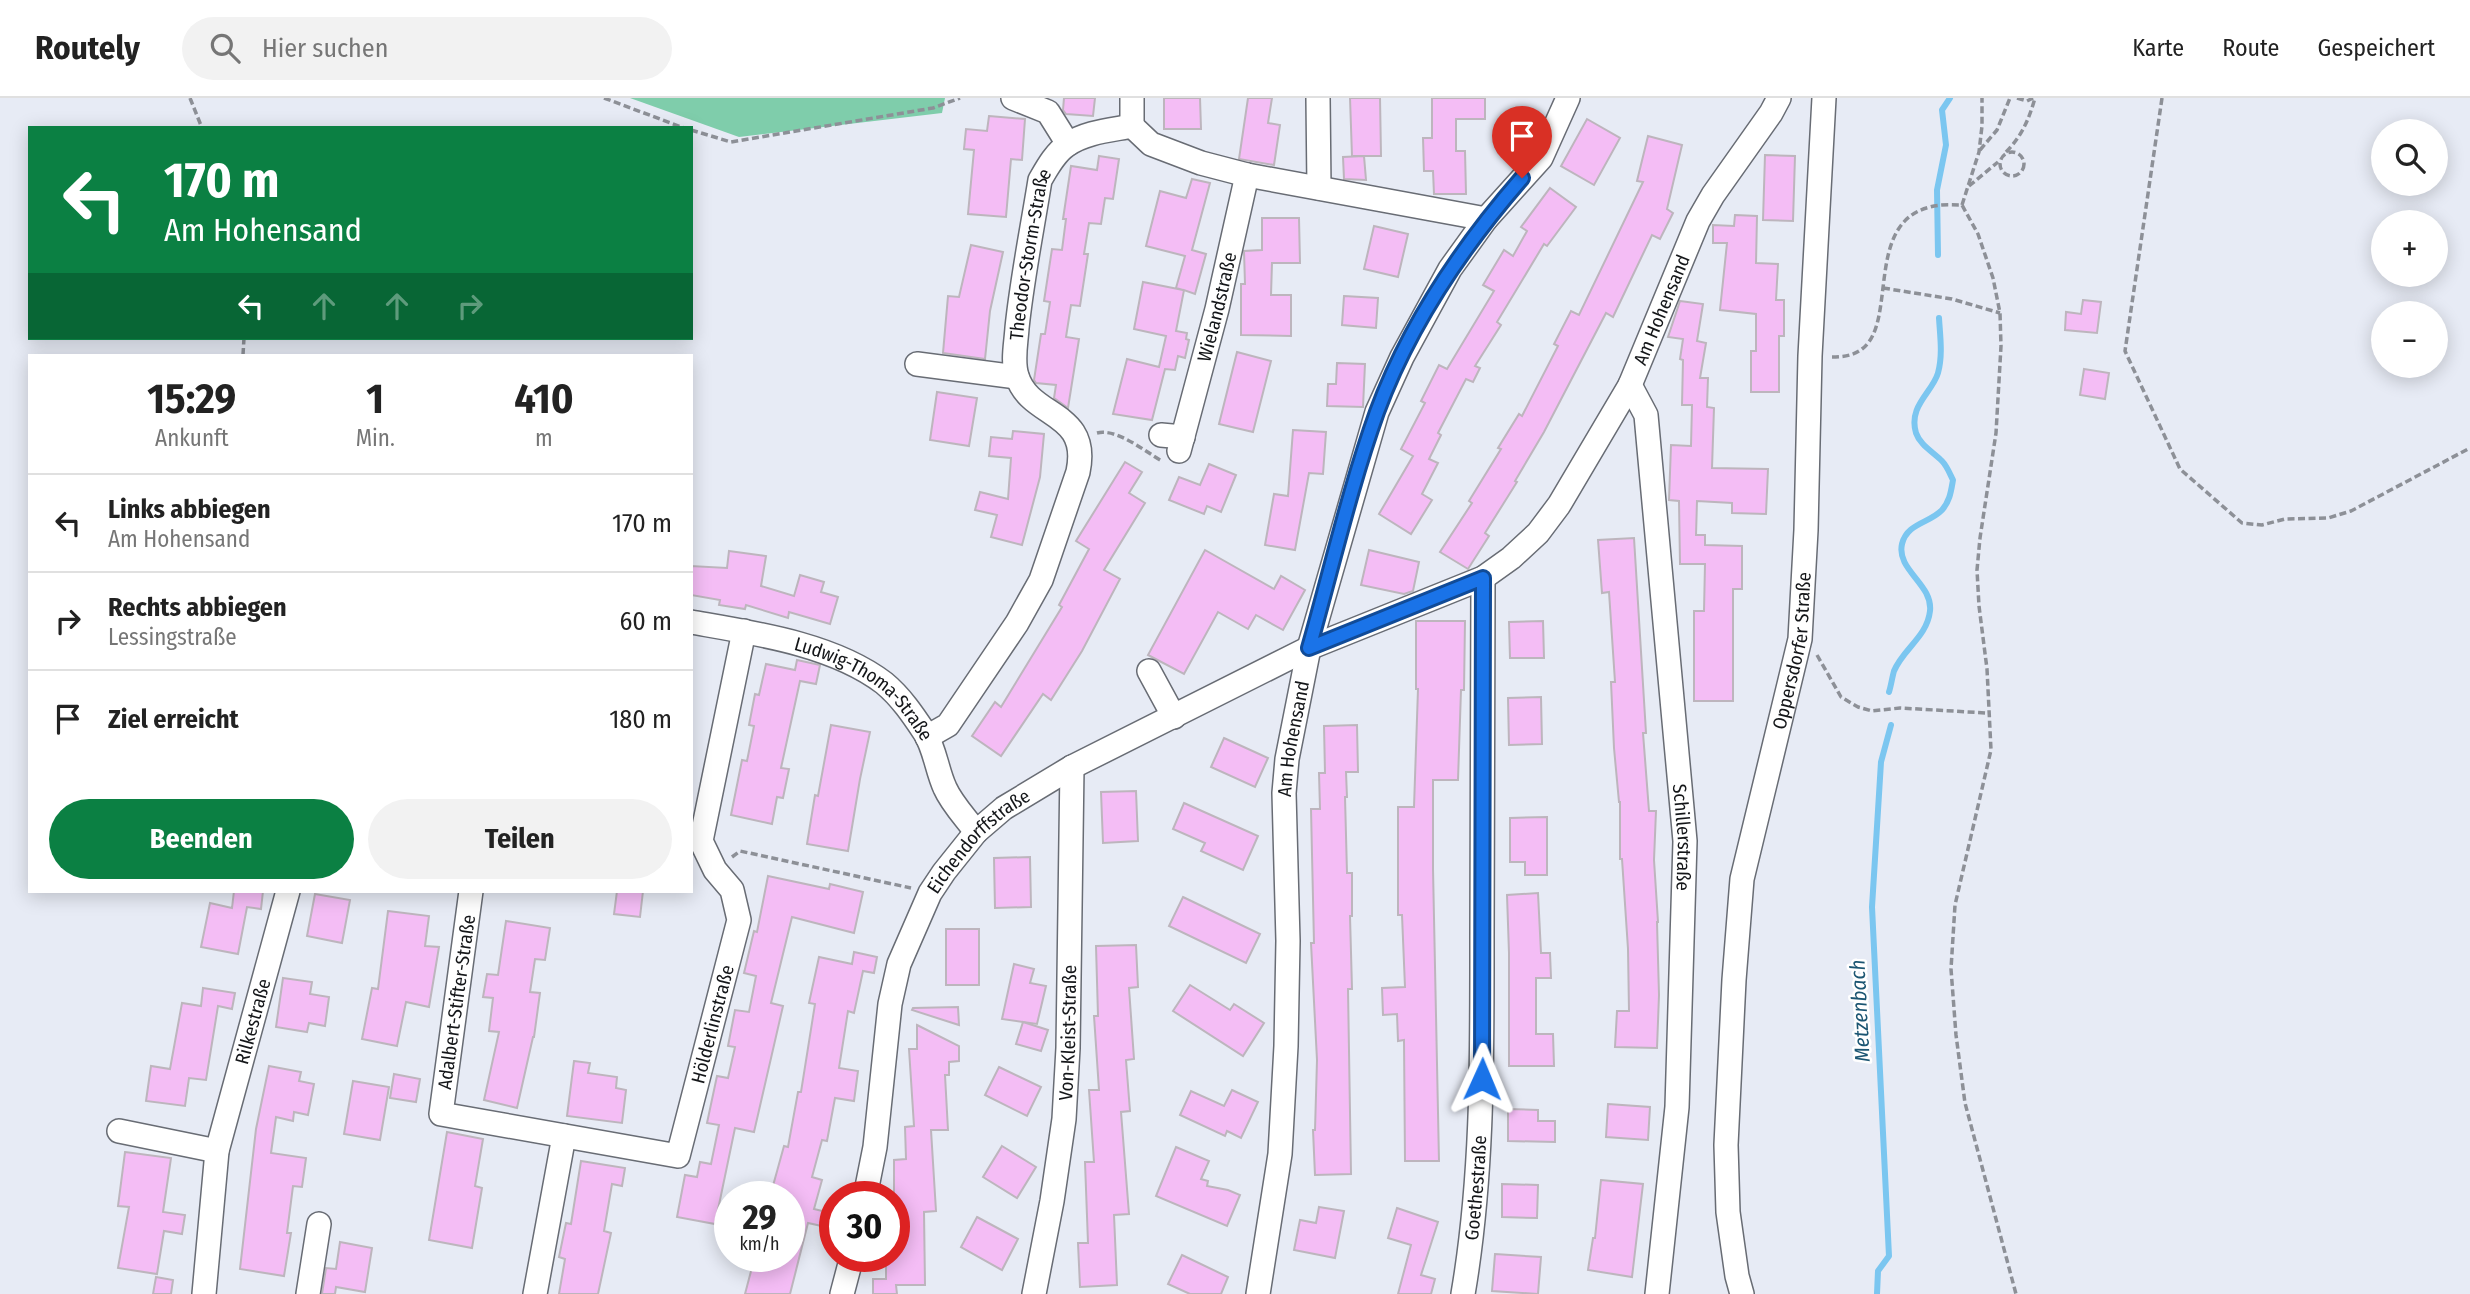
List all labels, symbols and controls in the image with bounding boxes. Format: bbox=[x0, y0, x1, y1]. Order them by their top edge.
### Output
search box bbox=[182, 17, 672, 80]
text: Routely bbox=[35, 28, 140, 68]
icon: search bbox=[206, 29, 244, 67]
text: Hier suchen bbox=[262, 33, 388, 64]
text: Karte bbox=[2132, 34, 2184, 62]
text: Route bbox=[2222, 34, 2279, 62]
text: Gespeichert bbox=[2317, 34, 2435, 62]
pin bbox=[1492, 106, 1552, 178]
icon: arrive bbox=[1503, 117, 1541, 155]
map controls bbox=[2371, 119, 2448, 378]
button: search bbox=[2371, 119, 2448, 196]
text: 170 m bbox=[164, 151, 280, 210]
icon: left bbox=[49, 154, 140, 245]
street label: Theodor-Storm-Straße bbox=[1005, 164, 1056, 341]
button: + bbox=[2371, 210, 2448, 287]
text: Am Hohensand bbox=[164, 211, 362, 249]
street label: Wielandstraße bbox=[1192, 250, 1241, 364]
street label: Am Hohensand bbox=[1629, 251, 1695, 368]
icon: left bbox=[232, 287, 270, 325]
icon: ahead bbox=[305, 287, 343, 325]
icon: ahead bbox=[378, 287, 416, 325]
icon: right bbox=[451, 287, 489, 325]
button: − bbox=[2371, 301, 2448, 378]
text: 15:29 bbox=[147, 374, 236, 424]
text: 1 bbox=[366, 374, 384, 424]
text: 410 bbox=[514, 374, 574, 424]
text: Ankunft bbox=[155, 424, 229, 452]
text: Min. bbox=[356, 424, 395, 452]
text: m bbox=[535, 424, 553, 452]
text: Links abbiegen bbox=[108, 494, 271, 525]
icon: left bbox=[49, 504, 87, 542]
text: 170 m bbox=[612, 508, 672, 539]
text: Am Hohensand bbox=[108, 525, 250, 553]
street label: Oppersdorfer Straße bbox=[1768, 571, 1816, 732]
text: Rechts abbiegen bbox=[108, 592, 287, 623]
icon: right bbox=[49, 602, 87, 640]
text: 60 m bbox=[619, 606, 672, 637]
text: Lessingstraße bbox=[108, 623, 237, 651]
street label: Ludwig-Thoma-Straße bbox=[792, 632, 938, 745]
street label: Am Hohensand bbox=[1273, 679, 1314, 798]
icon: arrive bbox=[49, 700, 87, 738]
text: Ziel erreicht bbox=[108, 704, 239, 735]
text: 180 m bbox=[609, 704, 672, 735]
street label: Schillerstraße bbox=[1668, 783, 1696, 891]
street label: Eichendorffstraße bbox=[922, 784, 1034, 898]
button: Beenden bbox=[49, 799, 354, 879]
button: Teilen bbox=[368, 799, 672, 879]
street label: Adalbert-Stifter-Straße bbox=[433, 913, 480, 1091]
water label: Metzenbach bbox=[1844, 959, 1876, 1063]
street label: Hölderlinstraße bbox=[686, 962, 739, 1086]
street label: Von-Kleist-Straße bbox=[1054, 965, 1081, 1101]
street label: Rilkestraße bbox=[230, 976, 276, 1067]
position arrow bbox=[1445, 1042, 1519, 1116]
street label: Goethestraße bbox=[1460, 1135, 1491, 1242]
speed limit sign: 30 bbox=[819, 1181, 910, 1272]
text: 29 bbox=[742, 1196, 777, 1238]
text: km/h bbox=[739, 1233, 780, 1255]

